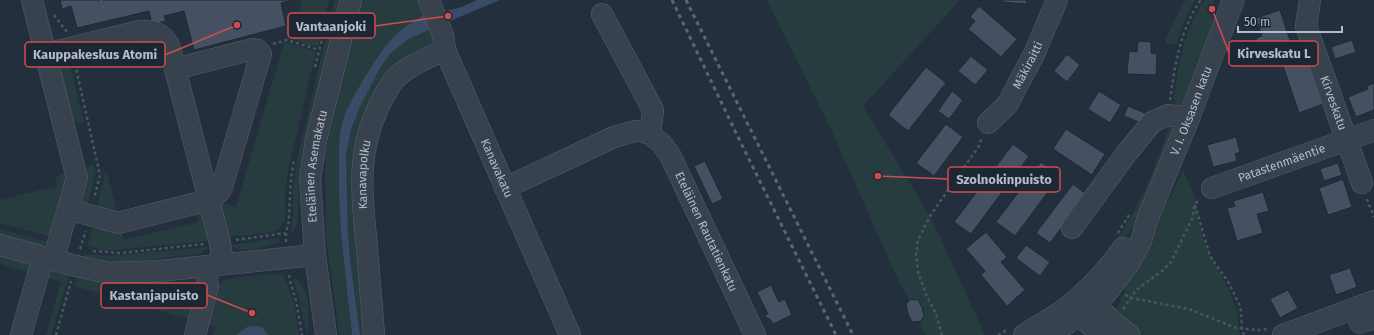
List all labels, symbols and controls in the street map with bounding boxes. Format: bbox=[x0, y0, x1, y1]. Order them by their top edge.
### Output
scale bar bbox=[1238, 8, 1342, 34]
callout: Vantaanjoki bbox=[288, 13, 375, 38]
text: 50 m bbox=[1244, 15, 1270, 29]
text: Vantaanjoki bbox=[295, 19, 366, 34]
street label: Mäkiraitti bbox=[1010, 39, 1046, 91]
callout: Kirveskatu L bbox=[1229, 41, 1318, 66]
callout: Kauppakeskus Atomi bbox=[25, 42, 165, 67]
text: Kirveskatu L bbox=[1237, 46, 1311, 61]
text: Kauppakeskus Atomi bbox=[33, 47, 157, 62]
street label: V. I. Oksasen katu bbox=[1167, 64, 1215, 157]
street label: Kirveskatu bbox=[1317, 74, 1350, 132]
street label: Eteläinen Asemakatu bbox=[303, 109, 330, 223]
street label: Kanavakatu bbox=[478, 137, 516, 200]
street label: Kanavapolku bbox=[355, 138, 374, 210]
street label: Patastenmäentie bbox=[1236, 141, 1327, 185]
callout: Szolnokinpuisto bbox=[948, 167, 1060, 192]
street label: Eteläinen Rautatienkatu bbox=[672, 170, 741, 294]
text: Szolnokinpuisto bbox=[956, 172, 1052, 187]
callout: Kastanjapuisto bbox=[101, 283, 207, 308]
text: Kastanjapuisto bbox=[109, 288, 199, 303]

